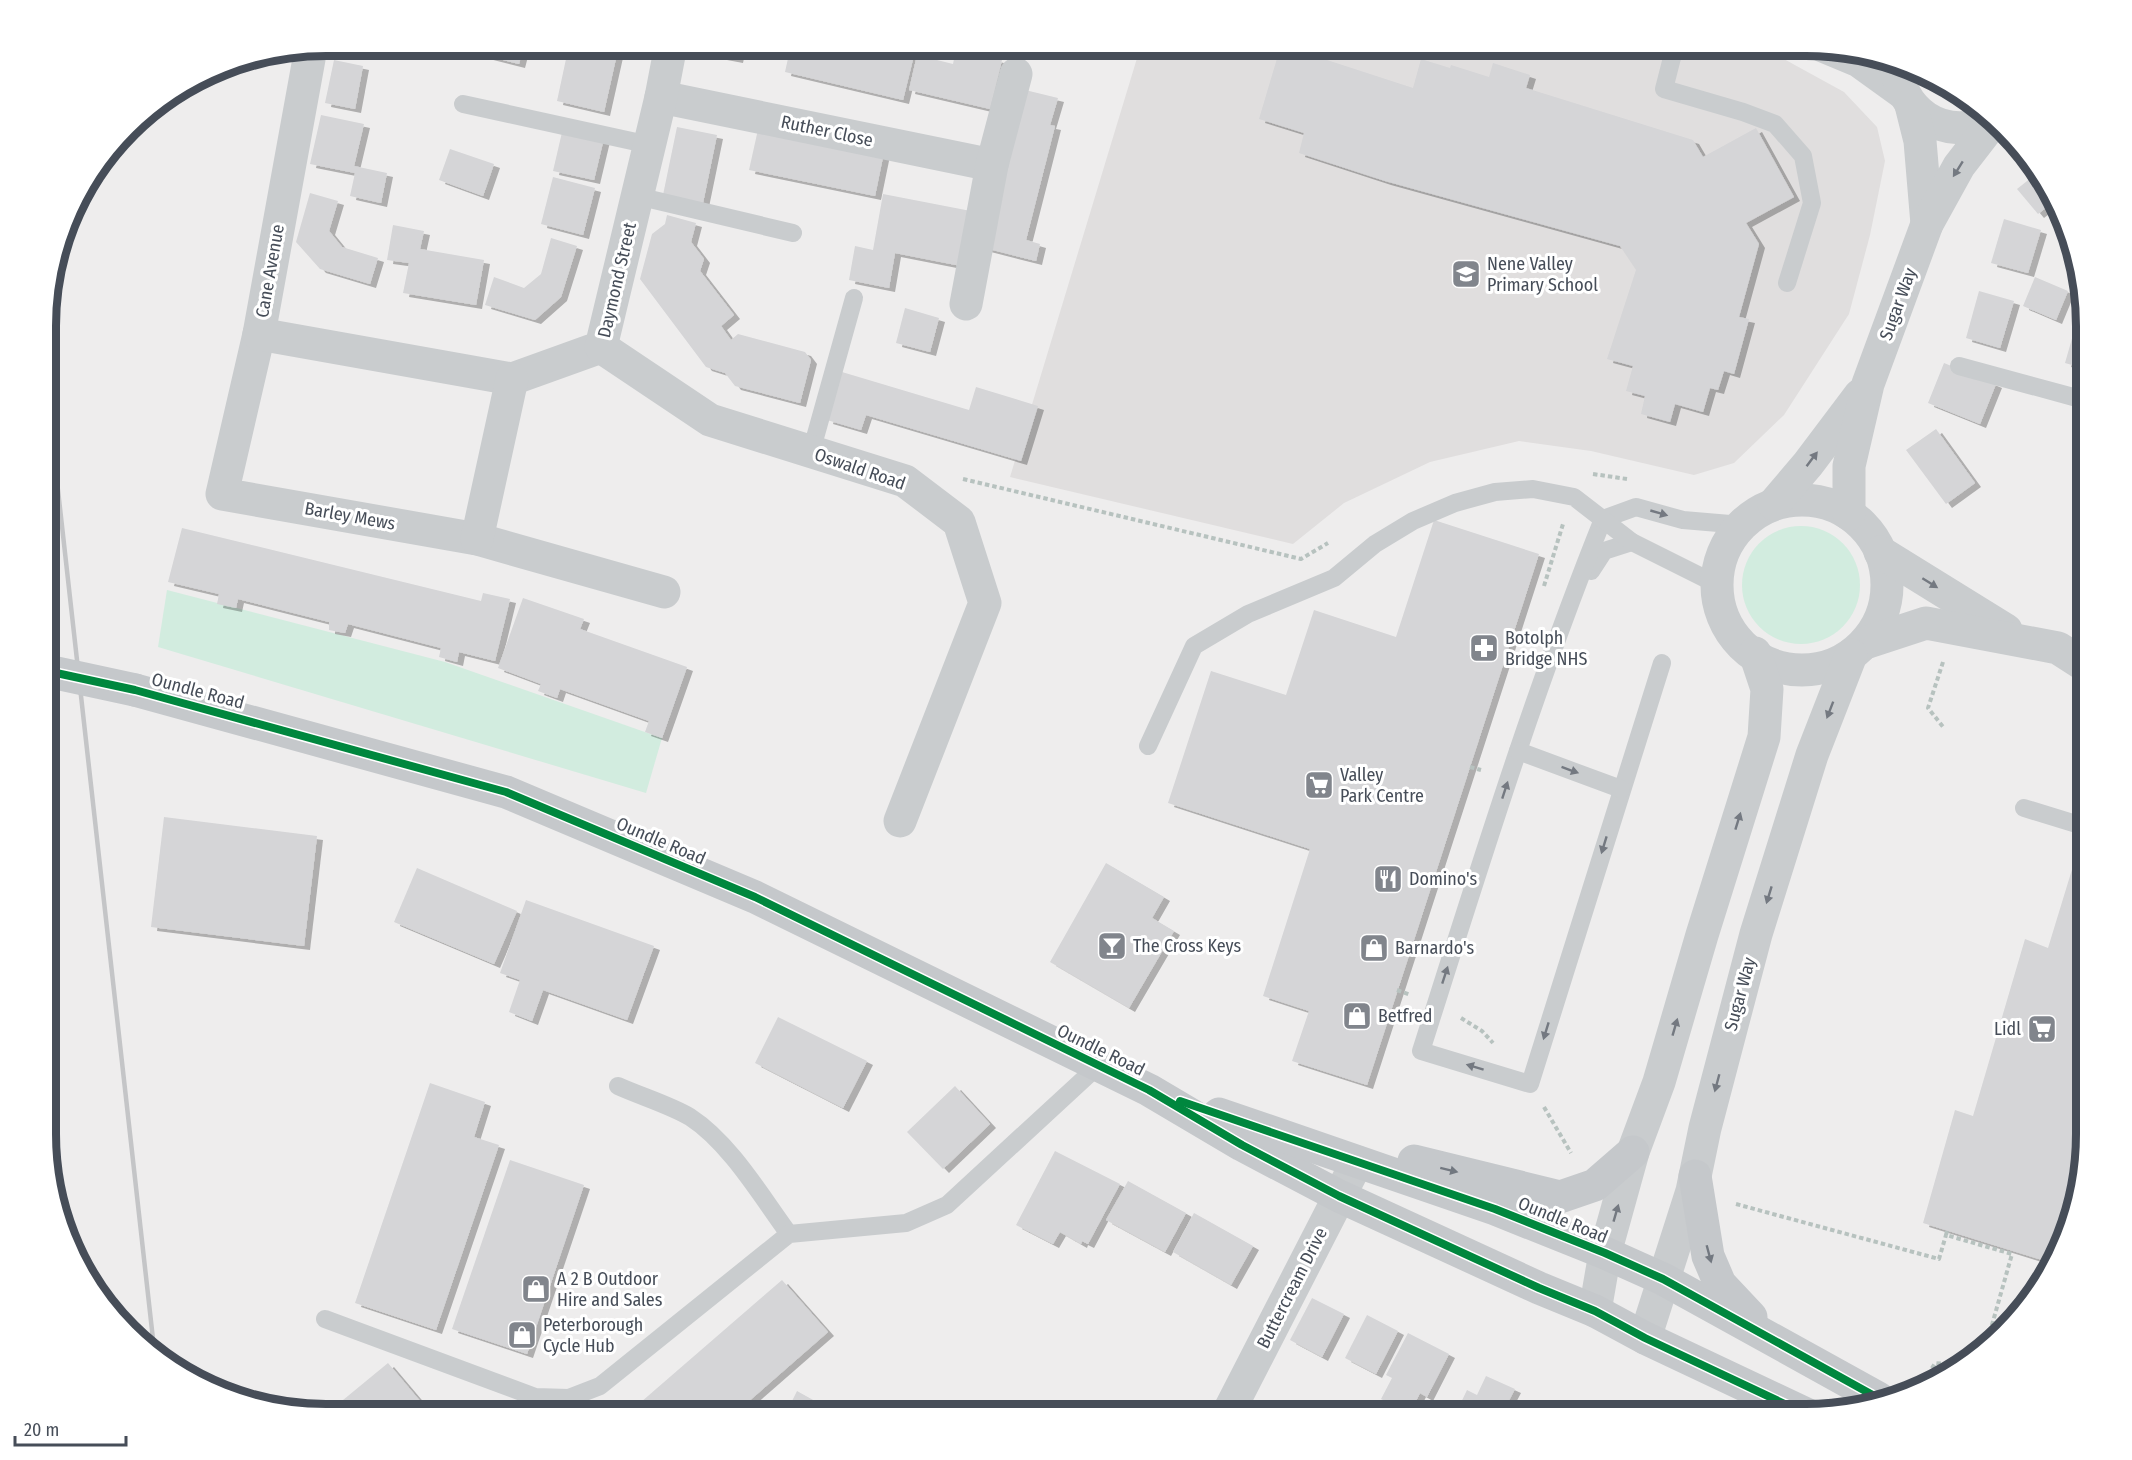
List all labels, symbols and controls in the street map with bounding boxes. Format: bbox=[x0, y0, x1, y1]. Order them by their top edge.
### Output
street label: Ruther Close bbox=[779, 111, 875, 152]
one-way arrow bbox=[1952, 161, 1963, 177]
street label: Daymond Street bbox=[593, 220, 641, 340]
street label: Cane Avenue bbox=[251, 222, 289, 319]
place label: Nene Valley Primary School bbox=[1487, 253, 1598, 296]
school or university icon: Nene Valley Primary School bbox=[1450, 258, 1482, 290]
street label: Sugar Way bbox=[1875, 265, 1921, 343]
street label: Oswald Road bbox=[812, 443, 908, 495]
one-way arrow bbox=[1806, 451, 1818, 467]
street label: Barley Mews bbox=[303, 497, 397, 535]
one-way arrow bbox=[1650, 509, 1668, 518]
one-way arrow bbox=[1922, 577, 1938, 588]
place label: Botolph Bridge NHS bbox=[1505, 627, 1587, 670]
pharmacy icon: Botolph Bridge NHS bbox=[1468, 632, 1500, 664]
street label: Oundle Road bbox=[149, 668, 247, 714]
one-way arrow bbox=[1824, 701, 1834, 719]
place label: Valley Park Centre bbox=[1340, 764, 1424, 807]
one-way arrow bbox=[1561, 765, 1579, 775]
supermarket icon: Valley Park Centre bbox=[1303, 769, 1335, 801]
one-way arrow bbox=[1501, 781, 1510, 799]
street label: Oundle Road bbox=[613, 812, 709, 870]
one-way arrow bbox=[1734, 812, 1743, 830]
one-way arrow bbox=[1599, 836, 1608, 854]
restaurant icon: Domino's bbox=[1372, 863, 1404, 895]
place label: Domino's bbox=[1409, 868, 1478, 890]
one-way arrow bbox=[1763, 886, 1773, 904]
bar icon: The Cross Keys bbox=[1096, 930, 1128, 962]
shop icon: Barnardo's bbox=[1358, 932, 1390, 964]
place label: The Cross Keys bbox=[1133, 935, 1241, 957]
place label: Barnardo's bbox=[1395, 937, 1474, 959]
street label: Sugar Way bbox=[1720, 955, 1760, 1033]
one-way arrow bbox=[1441, 966, 1451, 984]
shop icon: Betfred bbox=[1341, 1000, 1373, 1032]
place label: Betfred bbox=[1378, 1005, 1432, 1027]
supermarket icon: Lidl bbox=[2026, 1013, 2058, 1045]
one-way arrow bbox=[1671, 1018, 1680, 1036]
place label: Lidl bbox=[1994, 1018, 2021, 1040]
street label: Oundle Road bbox=[1054, 1019, 1148, 1081]
one-way arrow bbox=[1541, 1022, 1550, 1040]
one-way arrow bbox=[1466, 1062, 1484, 1071]
one-way arrow bbox=[1712, 1074, 1721, 1092]
one-way arrow bbox=[1440, 1165, 1458, 1175]
street label: Oundle Road bbox=[1515, 1192, 1611, 1248]
one-way arrow bbox=[1612, 1204, 1621, 1222]
street label: Buttercream Drive bbox=[1252, 1224, 1332, 1352]
one-way arrow bbox=[1704, 1245, 1714, 1263]
place label: A 2 B Outdoor Hire and Sales bbox=[557, 1268, 663, 1311]
shop icon: A 2 B Outdoor Hire and Sales bbox=[520, 1273, 552, 1305]
place label: Peterborough Cycle Hub bbox=[543, 1314, 643, 1357]
shop icon: Peterborough Cycle Hub bbox=[506, 1319, 538, 1351]
scale bar bbox=[15, 1409, 126, 1447]
text: 20 m bbox=[24, 1419, 59, 1441]

